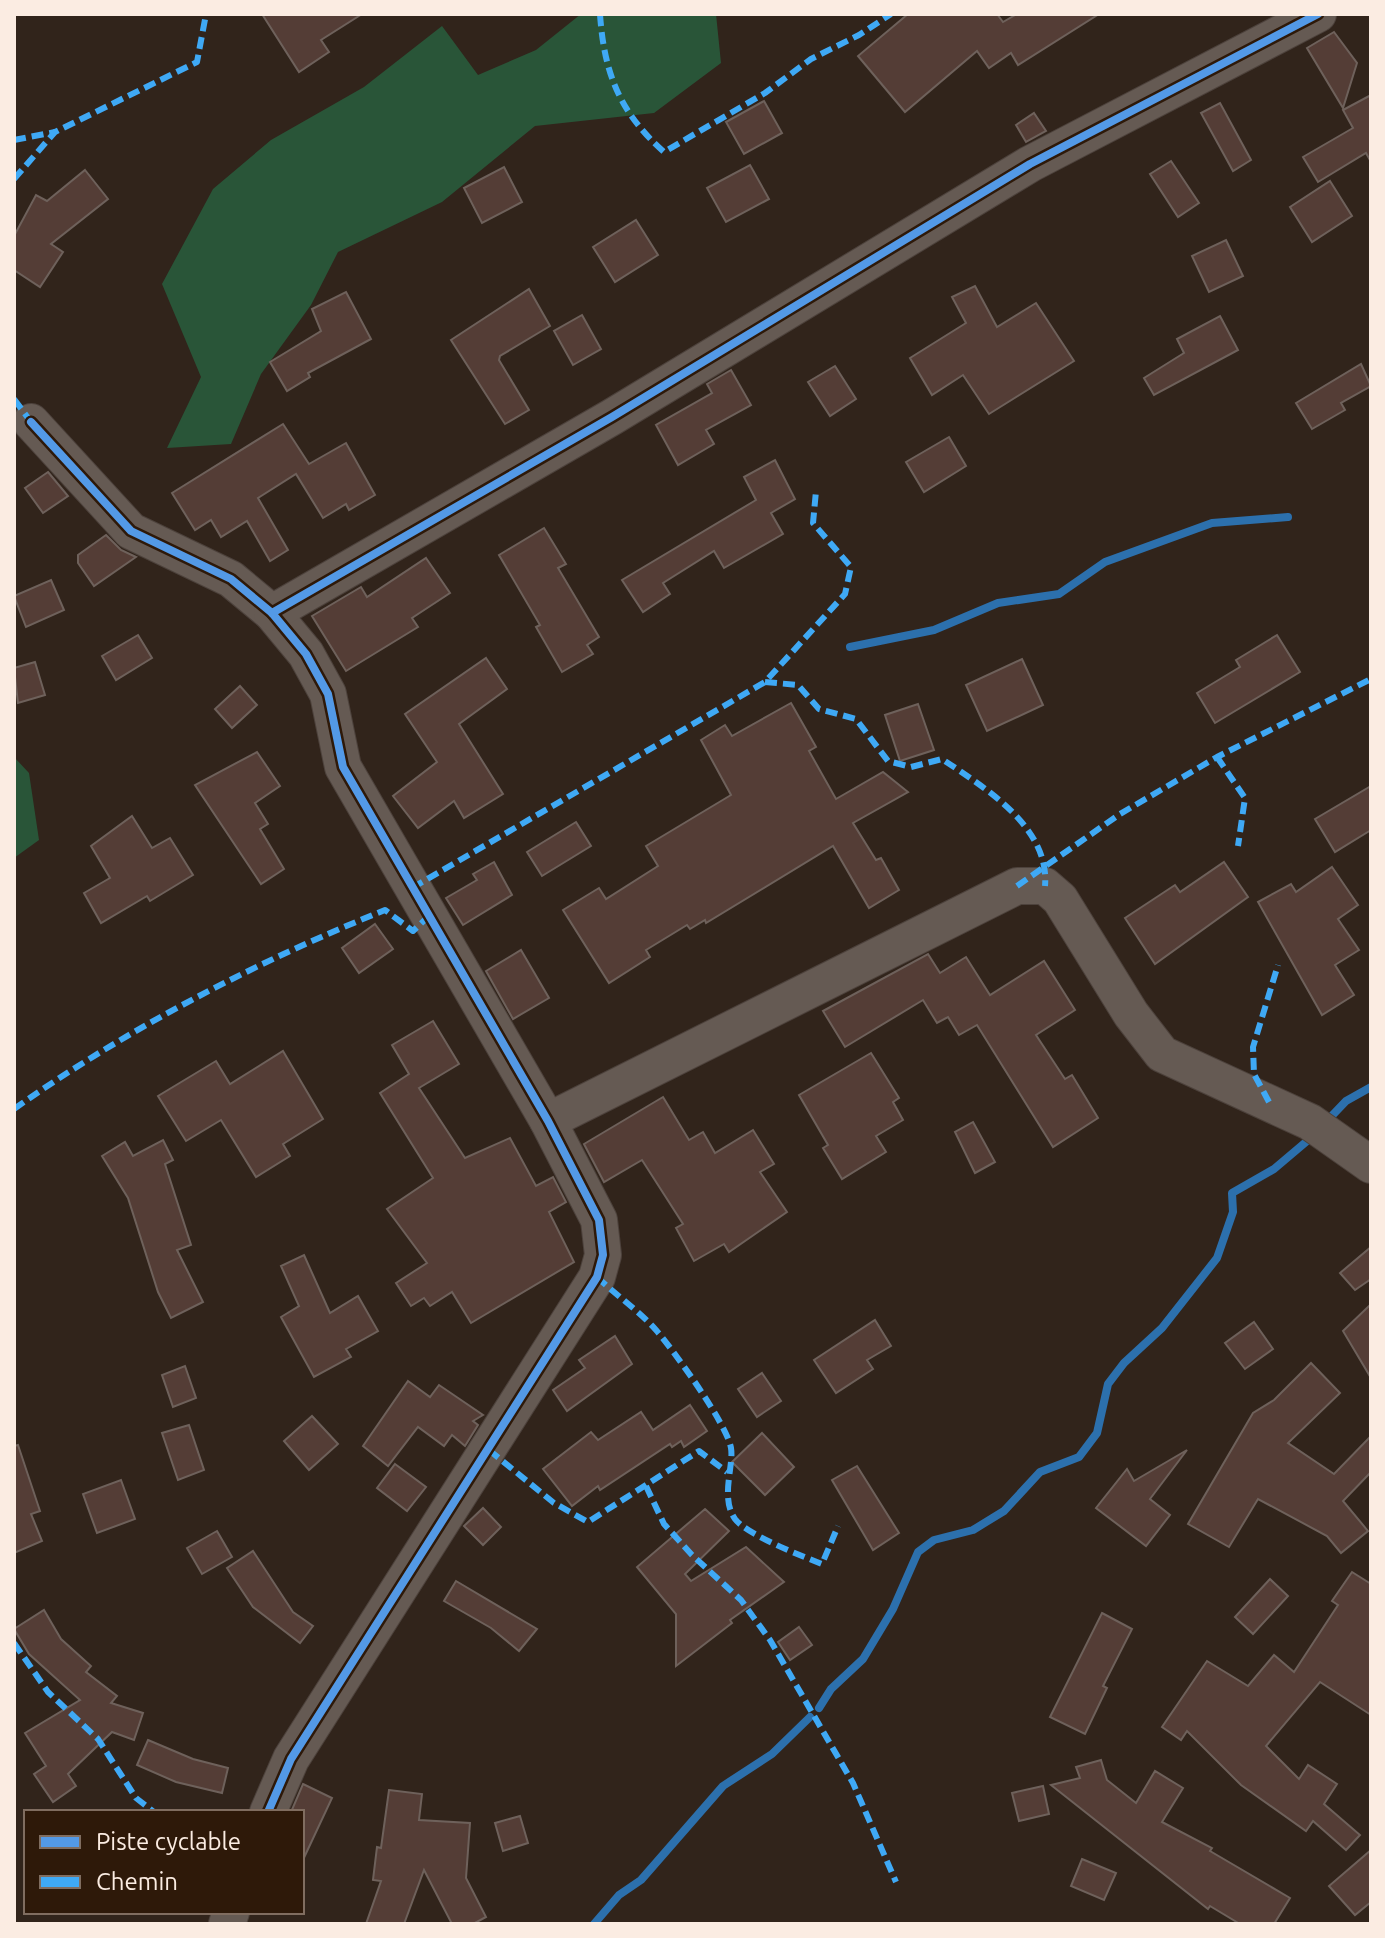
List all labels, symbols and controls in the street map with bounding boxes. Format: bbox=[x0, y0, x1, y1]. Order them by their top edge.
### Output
legend bbox=[24, 1810, 304, 1914]
text: Piste cyclable bbox=[96, 1828, 241, 1855]
text: Chemin bbox=[96, 1868, 178, 1895]

